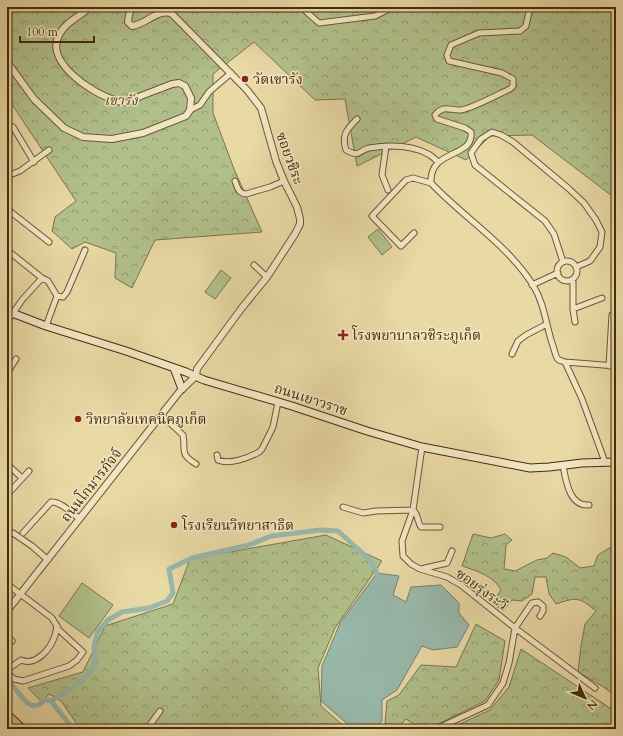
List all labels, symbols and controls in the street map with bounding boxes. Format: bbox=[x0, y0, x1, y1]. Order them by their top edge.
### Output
scale bar bbox=[20, 18, 94, 44]
text: 100 m bbox=[26, 24, 59, 40]
place label: วัดเขารัง bbox=[253, 70, 303, 89]
marker: วัดเขารัง bbox=[240, 74, 250, 84]
park label: เขารัง bbox=[104, 91, 139, 110]
street label: ซอยวชิระ bbox=[271, 130, 308, 187]
place label: โรงพยาบาลวชิระภูเก็ต bbox=[351, 325, 481, 345]
marker: โรงพยาบาลวชิระภูเก็ต bbox=[337, 329, 349, 341]
street label: ถนนเยาวราช bbox=[272, 379, 350, 420]
place label: วิทยาลัยเทคนิคภูเก็ต bbox=[86, 410, 206, 429]
marker: วิทยาลัยเทคนิคภูเก็ต bbox=[73, 414, 83, 424]
street label: ถนนโกมารภัจจ์ bbox=[56, 444, 126, 526]
place label: โรงเรียนวิทยาสาธิต bbox=[181, 515, 294, 535]
marker: โรงเรียนวิทยาสาธิต bbox=[169, 520, 179, 530]
street label: ซอยรุ่งระวี bbox=[452, 564, 512, 615]
north arrow bbox=[565, 678, 605, 718]
text: N bbox=[583, 696, 601, 714]

